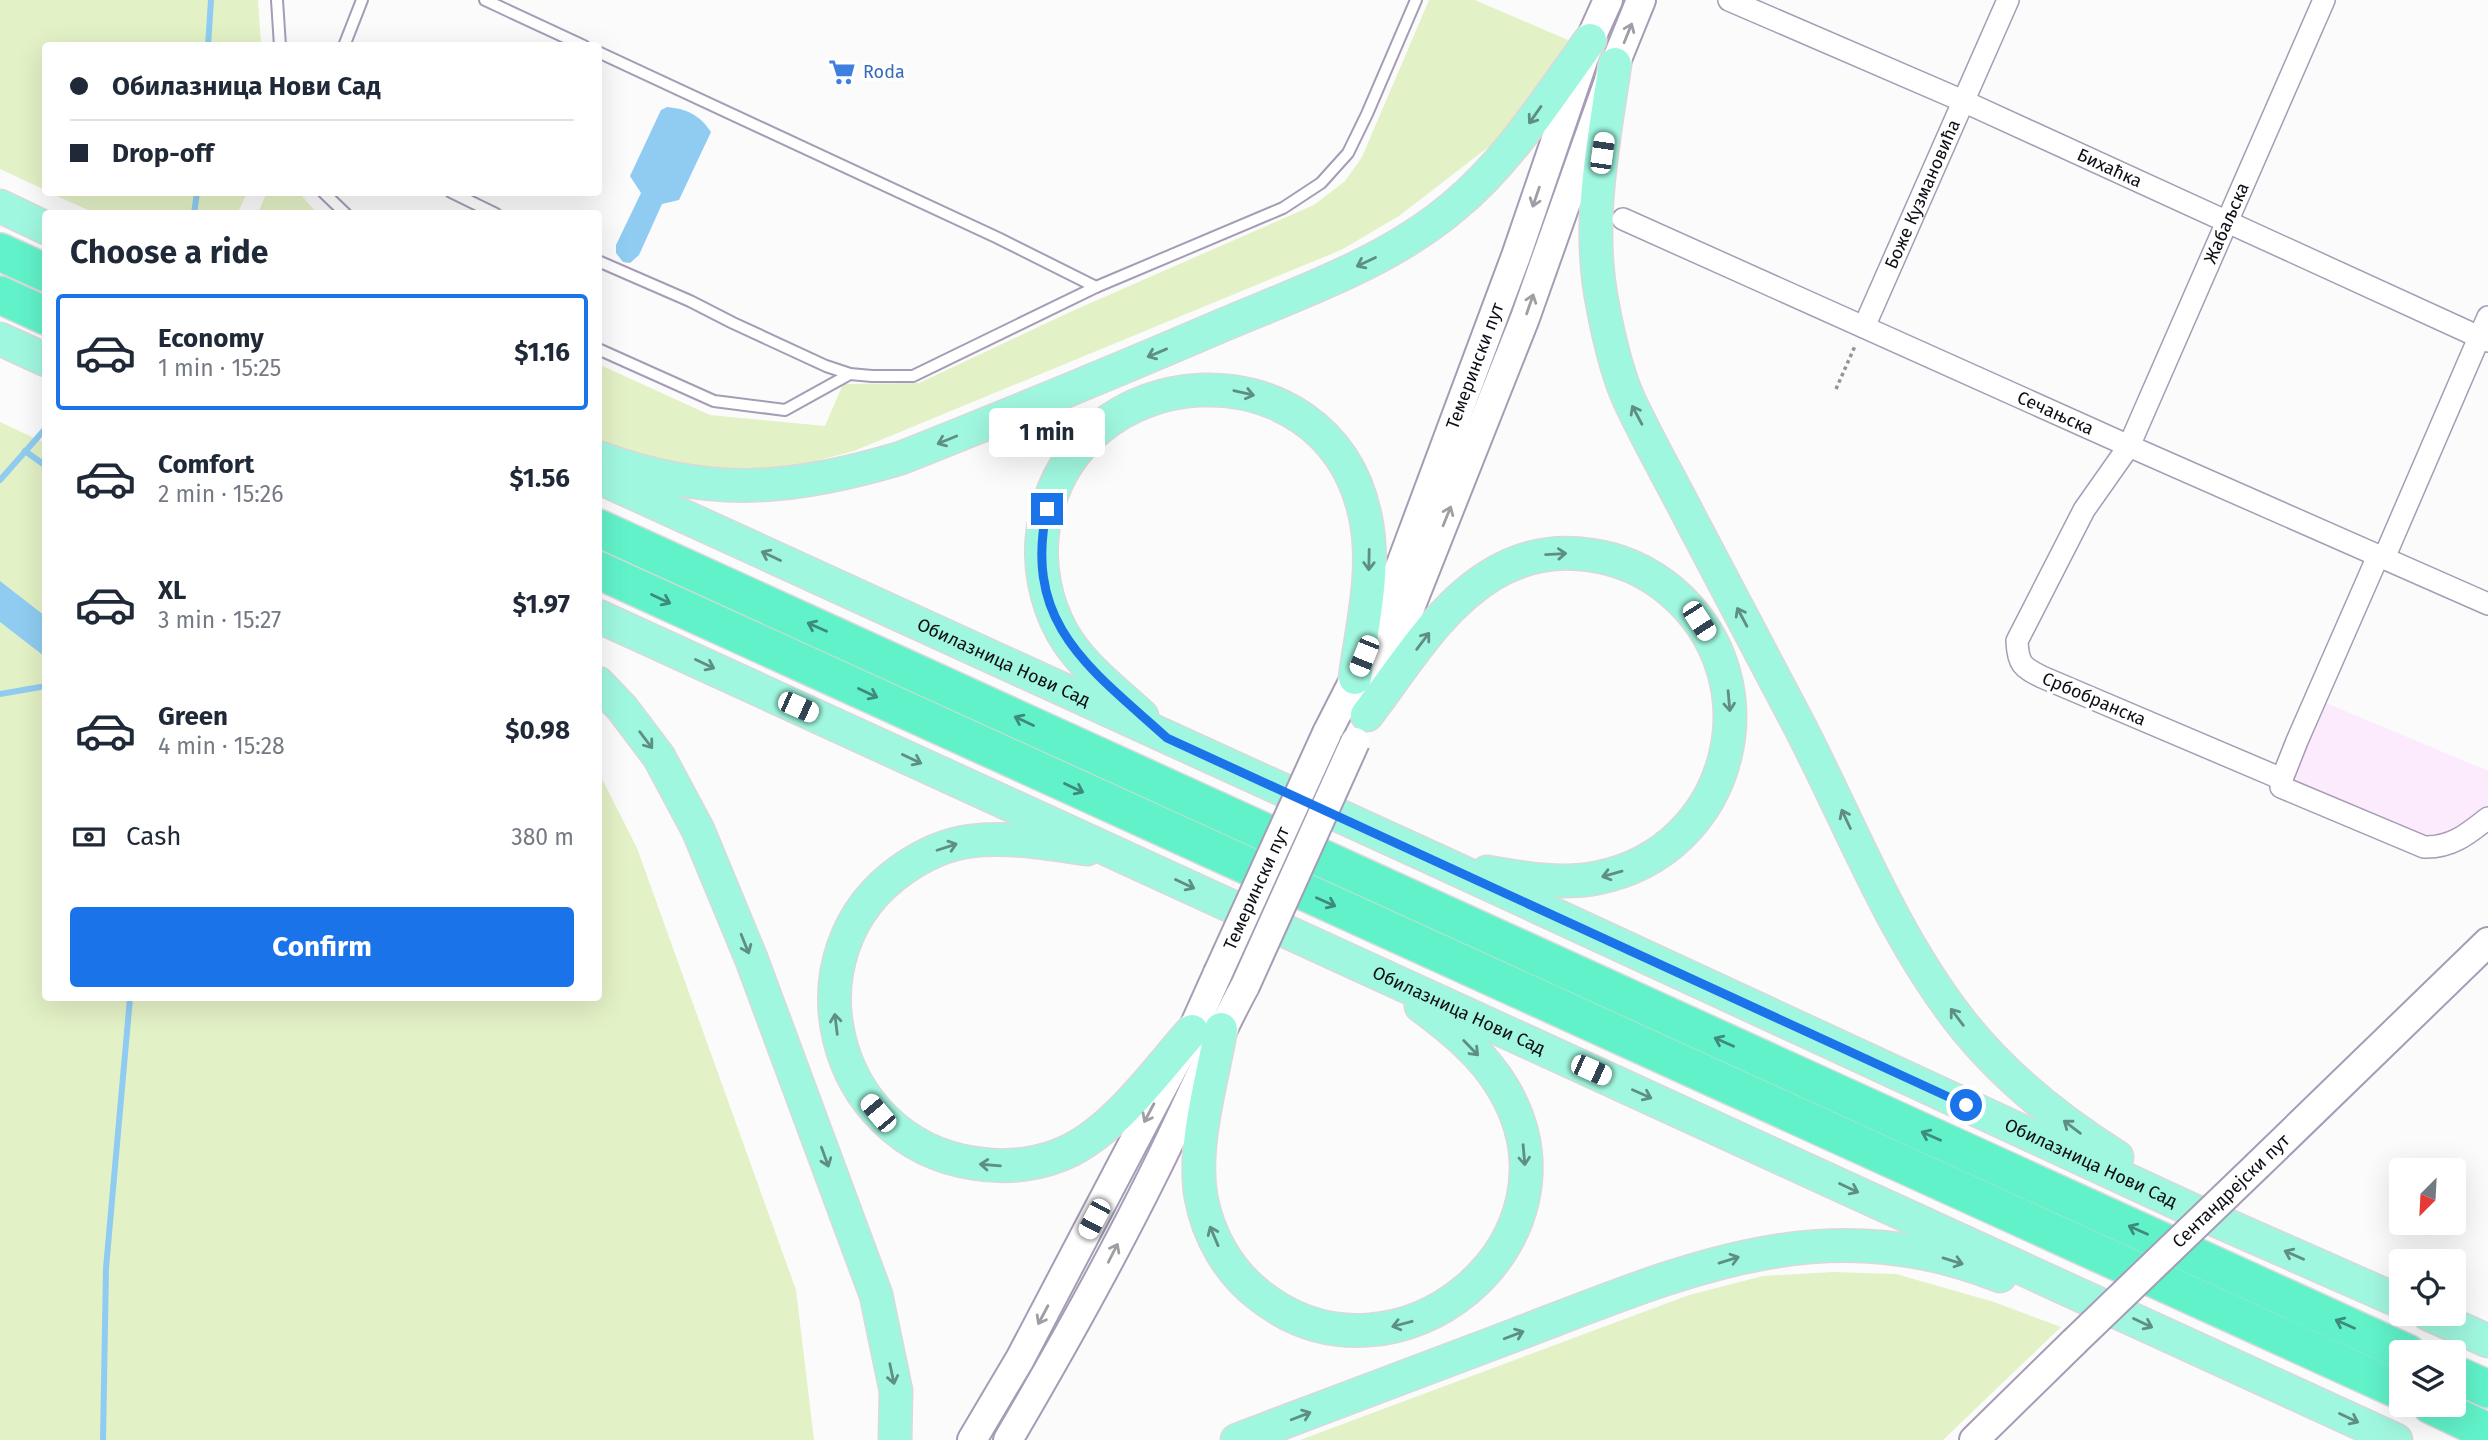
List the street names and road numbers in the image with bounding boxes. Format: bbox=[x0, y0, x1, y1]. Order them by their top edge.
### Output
street label: Боже Кузмановића bbox=[1880, 116, 1965, 272]
street label: Бихаћка bbox=[2074, 144, 2146, 192]
street label: Жабаљска bbox=[2199, 179, 2254, 267]
street label: Темерински пут bbox=[1441, 299, 1509, 432]
street label: Сечањска bbox=[2014, 386, 2097, 440]
street label: Обилазница Нови Сад bbox=[914, 613, 1094, 711]
street label: Србобранска bbox=[2039, 667, 2149, 731]
street label: Темерински пут bbox=[1219, 822, 1294, 954]
street label: Обилазница Нови Сад bbox=[1369, 961, 1549, 1060]
street label: Обилазница Нови Сад bbox=[2001, 1114, 2181, 1212]
street label: Сентандрејски пут bbox=[2168, 1129, 2295, 1253]

